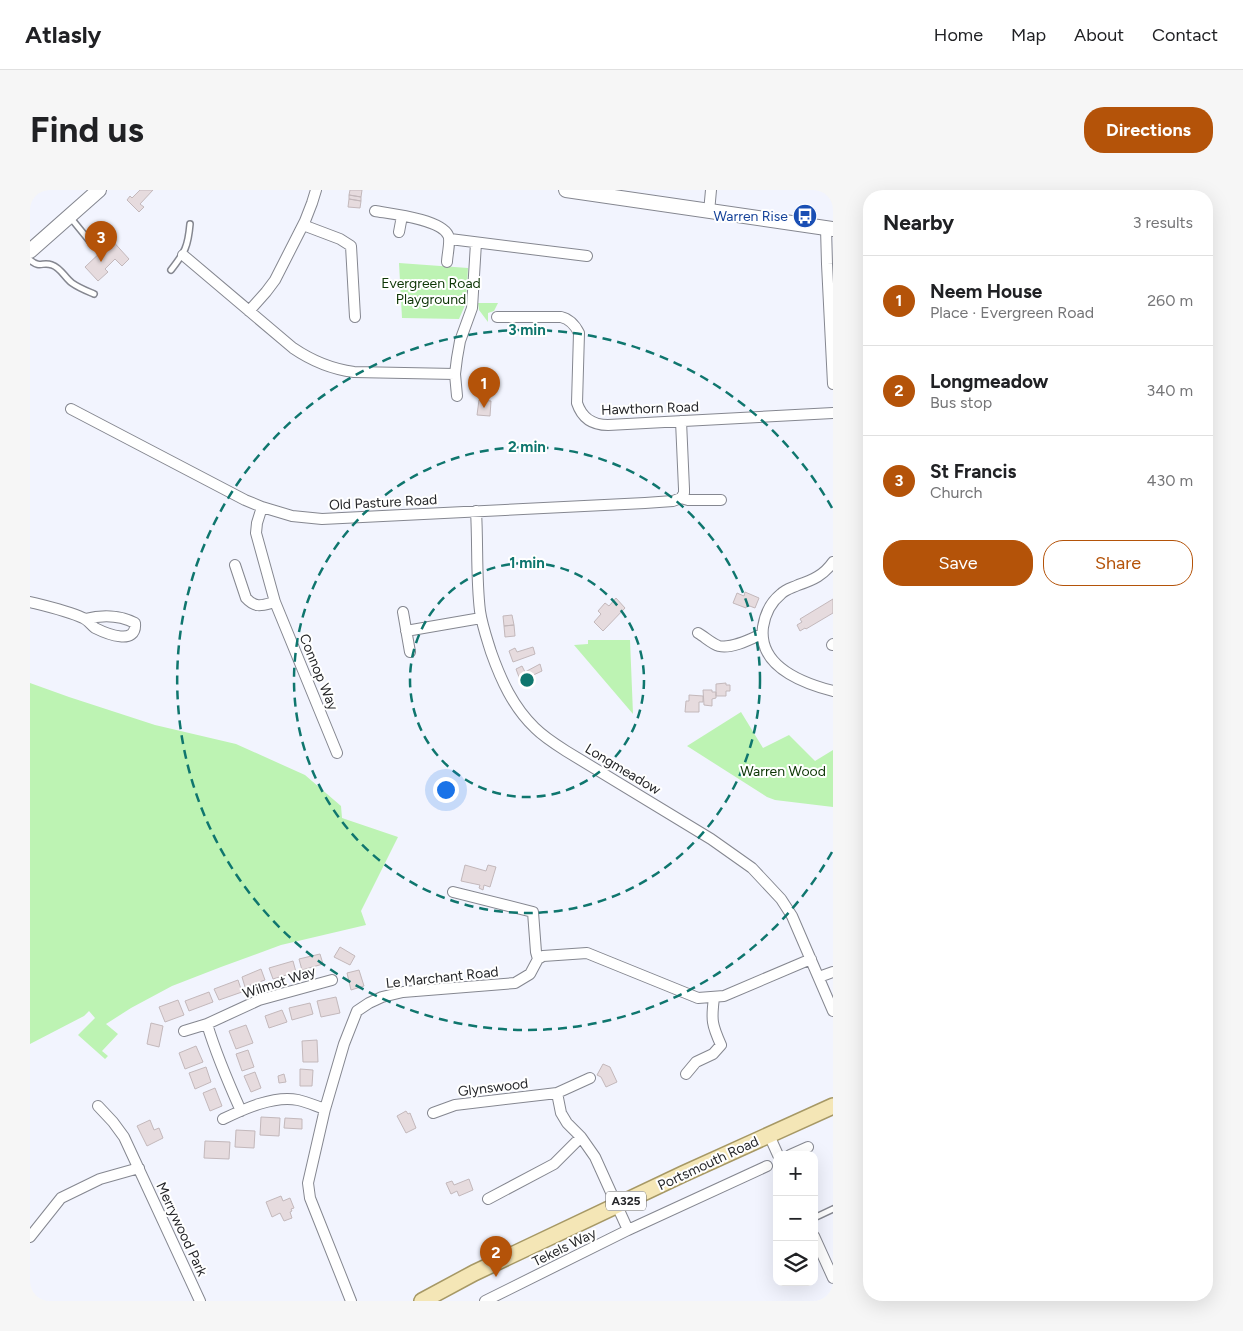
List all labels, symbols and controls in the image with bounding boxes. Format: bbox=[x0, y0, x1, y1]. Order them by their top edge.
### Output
text: Atlasly bbox=[25, 20, 101, 49]
text: Home bbox=[934, 24, 983, 46]
text: Map bbox=[1011, 24, 1046, 46]
text: About bbox=[1074, 24, 1124, 46]
text: Contact bbox=[1152, 24, 1218, 46]
button: Directions bbox=[1084, 107, 1213, 153]
text: Find us bbox=[30, 109, 144, 151]
bus stop icon: Warren Rise bbox=[792, 203, 818, 229]
place label: Warren Rise bbox=[713, 208, 788, 225]
text: Nearby bbox=[883, 210, 954, 235]
text: 3 results bbox=[1133, 213, 1193, 232]
pin: 3 bbox=[85, 221, 117, 262]
park label: Evergreen Road Playground bbox=[381, 275, 481, 308]
text: Neem House bbox=[930, 280, 1042, 303]
text: 1 bbox=[896, 291, 902, 310]
text: 260 m bbox=[1147, 291, 1193, 310]
text: Place · Evergreen Road bbox=[930, 303, 1094, 322]
text: 3 min bbox=[508, 321, 546, 339]
pin: 1 bbox=[468, 367, 500, 408]
text: Longmeadow bbox=[930, 370, 1048, 393]
text: 2 bbox=[894, 381, 904, 400]
text: 340 m bbox=[1147, 381, 1193, 400]
text: Bus stop bbox=[930, 393, 992, 412]
street label: Hawthorn Road bbox=[601, 398, 699, 419]
text: 2 min bbox=[508, 438, 546, 456]
text: St Francis bbox=[930, 460, 1016, 483]
text: 3 bbox=[895, 471, 903, 490]
text: 430 m bbox=[1147, 471, 1193, 490]
text: Church bbox=[930, 483, 982, 502]
street label: Old Pasture Road bbox=[328, 491, 438, 514]
button: Save bbox=[883, 540, 1033, 586]
button: Share bbox=[1043, 540, 1193, 586]
text: 1 min bbox=[509, 554, 545, 572]
street label: Connop Way bbox=[295, 631, 342, 713]
centre of rings bbox=[518, 671, 536, 689]
street label: Longmeadow bbox=[582, 740, 664, 799]
park label: Warren Wood bbox=[740, 763, 826, 780]
your location bbox=[433, 777, 459, 803]
street label: Wilmot Way bbox=[240, 962, 318, 1002]
street label: Le Marchant Road bbox=[385, 963, 499, 992]
street label: Glynswood bbox=[457, 1075, 529, 1100]
street label: Portsmouth Road bbox=[655, 1133, 761, 1194]
map controls bbox=[773, 1151, 818, 1286]
button: + bbox=[773, 1151, 818, 1196]
street label: Merrywood Park bbox=[152, 1180, 211, 1279]
road number: A325 bbox=[606, 1191, 646, 1210]
button: − bbox=[773, 1196, 818, 1241]
street label: Tekels Way bbox=[529, 1224, 600, 1270]
pin: 2 bbox=[480, 1236, 512, 1277]
button: layers bbox=[773, 1241, 818, 1286]

